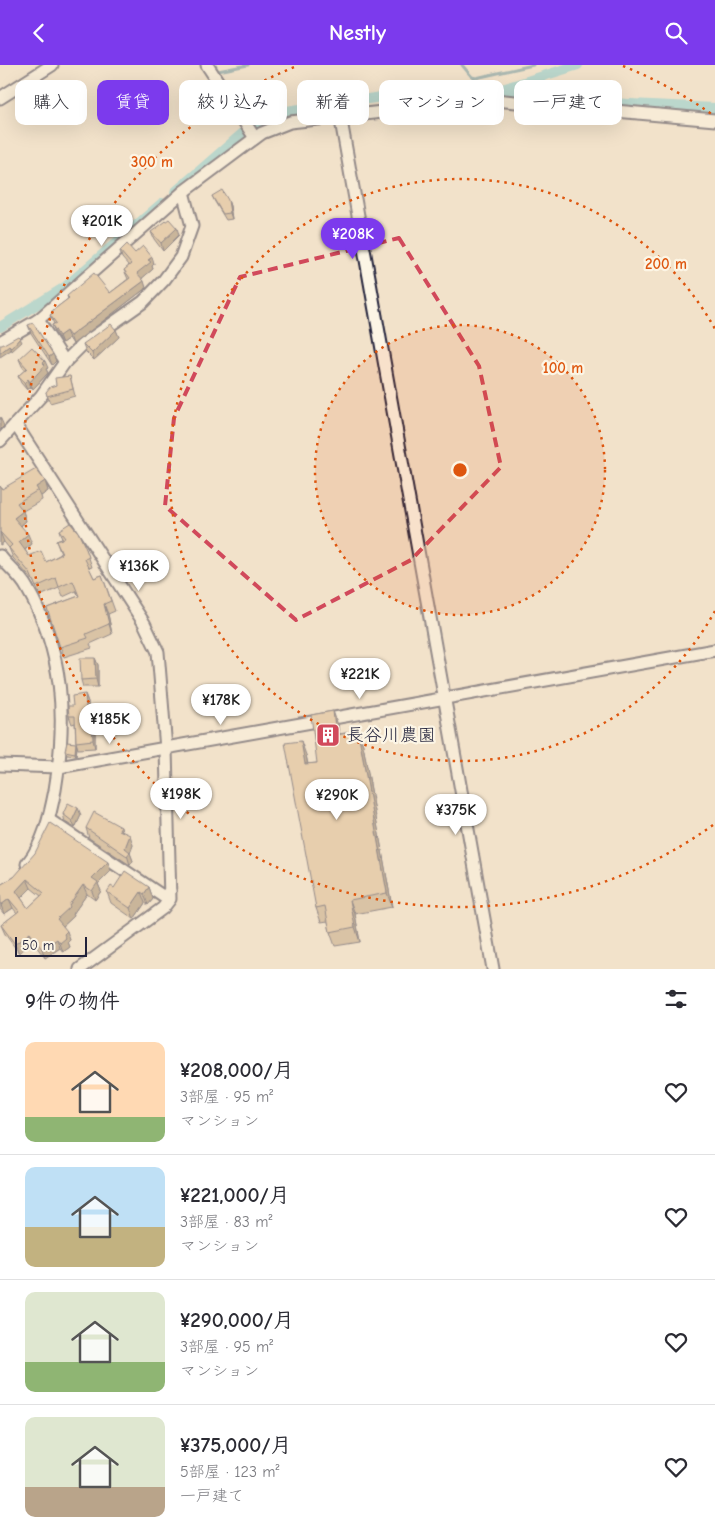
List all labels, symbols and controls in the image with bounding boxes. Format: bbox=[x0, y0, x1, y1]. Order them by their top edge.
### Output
icon: back bbox=[25, 19, 53, 47]
icon: search bbox=[662, 19, 690, 47]
text: Nestly bbox=[329, 20, 386, 46]
chip: 購入 bbox=[15, 80, 87, 125]
chip: 賃貸 bbox=[97, 80, 169, 125]
chip: 絞り込み bbox=[179, 80, 287, 125]
chip: 新着 bbox=[297, 80, 369, 125]
chip: マンション bbox=[379, 80, 504, 125]
chip: 一戸建て bbox=[514, 80, 622, 125]
text: 300 m bbox=[131, 153, 173, 171]
pin: ¥201K bbox=[67, 205, 137, 247]
text: ¥201K bbox=[82, 212, 122, 230]
pin: ¥208K bbox=[318, 217, 388, 260]
text: ¥208K bbox=[332, 225, 374, 243]
text: 200 m bbox=[645, 255, 687, 273]
text: 100 m bbox=[543, 359, 583, 377]
centre of rings bbox=[451, 461, 469, 479]
pin: ¥136K bbox=[104, 549, 174, 592]
text: ¥136K bbox=[119, 557, 159, 575]
pin: ¥221K bbox=[325, 657, 395, 700]
text: ¥221K bbox=[340, 665, 380, 683]
pin: ¥178K bbox=[186, 683, 256, 726]
text: ¥178K bbox=[202, 691, 240, 709]
pin: ¥185K bbox=[75, 703, 145, 745]
text: ¥185K bbox=[90, 710, 130, 728]
building icon: 長谷川農園 bbox=[315, 722, 341, 748]
place label: 長谷川農園 bbox=[346, 725, 436, 746]
pin: ¥198K bbox=[146, 777, 216, 820]
pin: ¥290K bbox=[302, 779, 372, 821]
text: ¥198K bbox=[161, 785, 201, 803]
text: ¥290K bbox=[316, 786, 358, 804]
pin: ¥375K bbox=[421, 793, 491, 836]
text: ¥375K bbox=[436, 801, 476, 819]
scale bar bbox=[15, 934, 88, 957]
text: 50 m bbox=[22, 937, 54, 954]
icon: filters bbox=[662, 985, 690, 1013]
text: 9件の物件 bbox=[25, 989, 120, 1013]
text: ¥208,000/月 bbox=[180, 1058, 294, 1082]
icon: home bbox=[65, 1062, 125, 1122]
icon: heart bbox=[662, 1078, 690, 1106]
text: 3部屋 · 95 m² bbox=[180, 1088, 273, 1106]
text: マンション bbox=[180, 1112, 259, 1130]
text: ¥221,000/月 bbox=[180, 1183, 290, 1207]
icon: home bbox=[65, 1187, 125, 1247]
icon: heart bbox=[662, 1203, 690, 1231]
text: 3部屋 · 83 m² bbox=[180, 1213, 273, 1231]
text: マンション bbox=[180, 1237, 259, 1255]
text: ¥290,000/月 bbox=[180, 1308, 294, 1332]
icon: home bbox=[65, 1312, 125, 1372]
icon: heart bbox=[662, 1328, 690, 1356]
text: 3部屋 · 95 m² bbox=[180, 1338, 273, 1356]
text: マンション bbox=[180, 1362, 259, 1380]
text: ¥375,000/月 bbox=[180, 1433, 292, 1457]
icon: home bbox=[65, 1437, 125, 1497]
icon: heart bbox=[662, 1453, 690, 1481]
text: 5部屋 · 123 m² bbox=[180, 1463, 280, 1481]
text: 一戸建て bbox=[180, 1487, 244, 1505]

